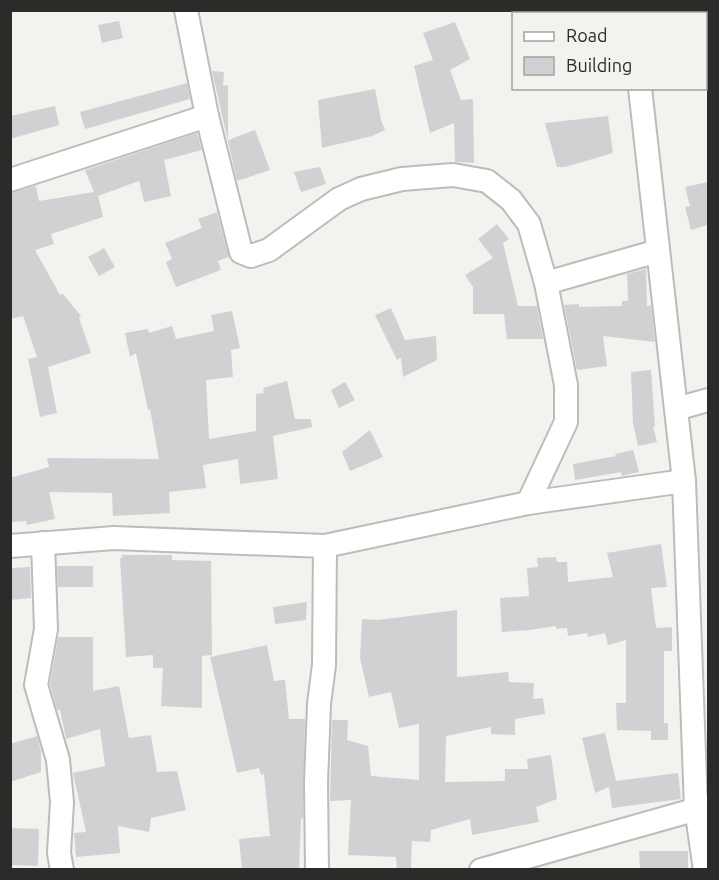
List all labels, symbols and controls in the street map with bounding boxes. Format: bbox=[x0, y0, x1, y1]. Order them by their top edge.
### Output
legend bbox=[512, 12, 707, 90]
text: Road bbox=[566, 25, 608, 45]
text: Building bbox=[566, 55, 632, 75]

